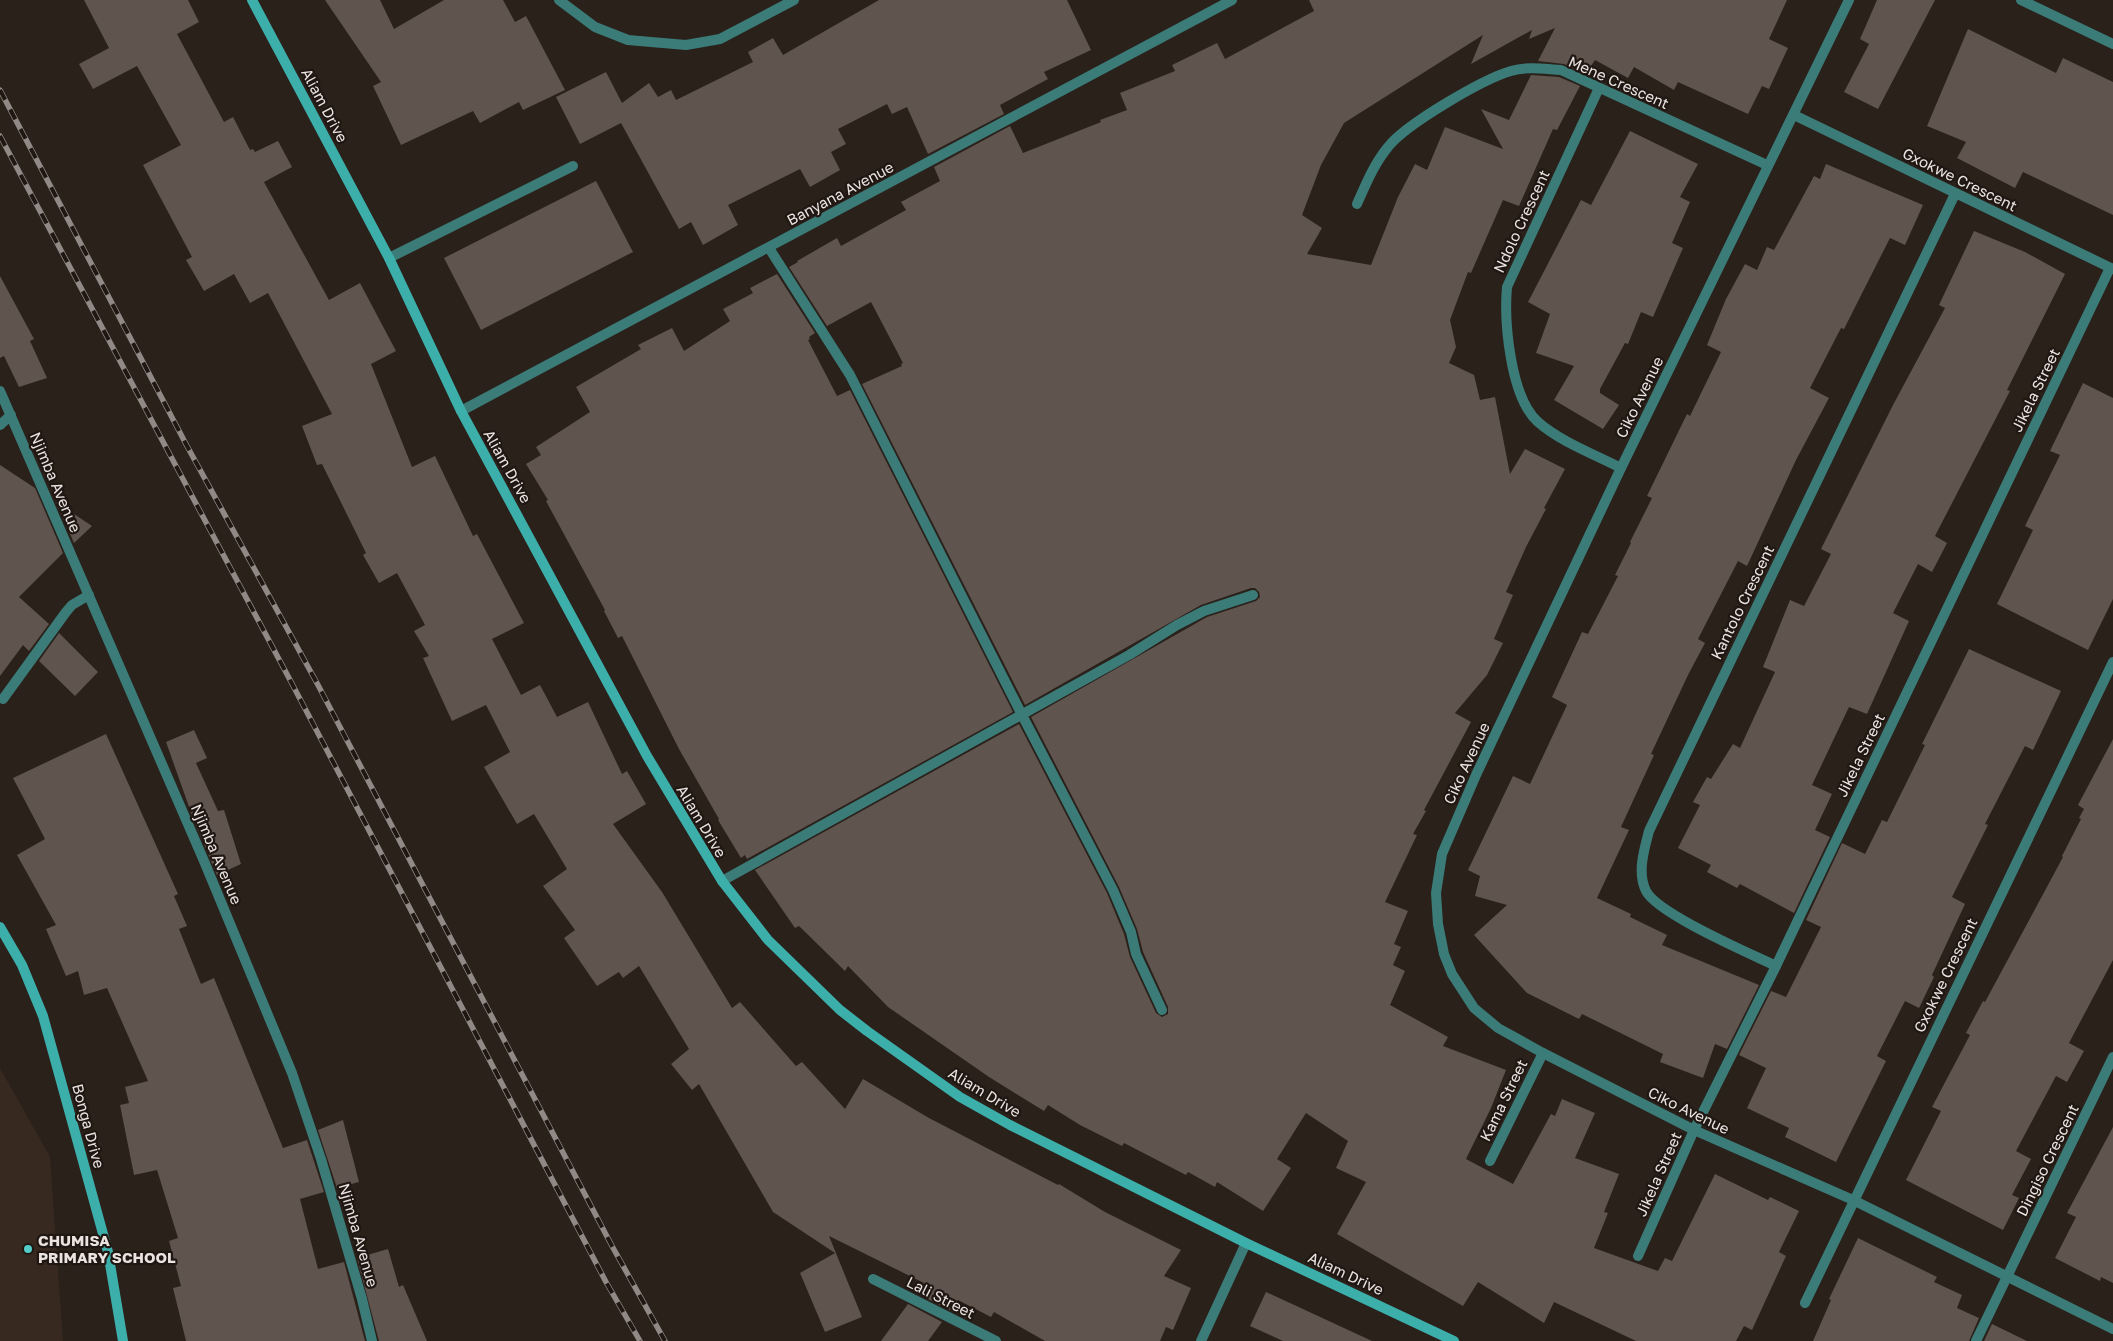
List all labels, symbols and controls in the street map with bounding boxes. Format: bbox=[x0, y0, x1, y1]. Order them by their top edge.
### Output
street label: Mene Crescent bbox=[1566, 52, 1672, 112]
street label: Aliam Drive bbox=[298, 65, 352, 145]
street label: Gxokwe Crescent bbox=[1900, 144, 2020, 214]
street label: Banyana Avenue bbox=[784, 157, 897, 229]
street label: Ndolo Crescent bbox=[1489, 167, 1553, 275]
street label: Jikela Street bbox=[2007, 345, 2063, 435]
street label: Ciko Avenue bbox=[1612, 353, 1667, 441]
street label: Aliam Drive bbox=[480, 426, 536, 506]
street label: Njimba Avenue bbox=[27, 429, 85, 535]
street label: Kantolo Crescent bbox=[1707, 542, 1777, 662]
street label: Jikela Street bbox=[1832, 710, 1888, 800]
street label: Ciko Avenue bbox=[1439, 719, 1493, 807]
street label: Aliam Drive bbox=[673, 782, 731, 861]
street label: Njimba Avenue bbox=[188, 801, 246, 907]
street label: Gxokwe Crescent bbox=[1910, 915, 1980, 1035]
street label: Kama Street bbox=[1475, 1056, 1531, 1144]
street label: Aliam Drive bbox=[946, 1063, 1025, 1121]
street label: Bonga Drive bbox=[69, 1082, 109, 1171]
street label: Ciko Avenue bbox=[1645, 1083, 1733, 1138]
street label: Dingiso Crescent bbox=[2012, 1101, 2082, 1219]
street label: Jikela Street bbox=[1631, 1129, 1685, 1219]
street label: Njimba Avenue bbox=[336, 1181, 382, 1289]
place label: CHUMISA PRIMARY SCHOOL bbox=[38, 1231, 176, 1266]
marker: CHUMISA PRIMARY SCHOOL bbox=[22, 1243, 34, 1255]
street label: Aliam Drive bbox=[1305, 1248, 1387, 1298]
street label: Lali Street bbox=[904, 1272, 978, 1322]

